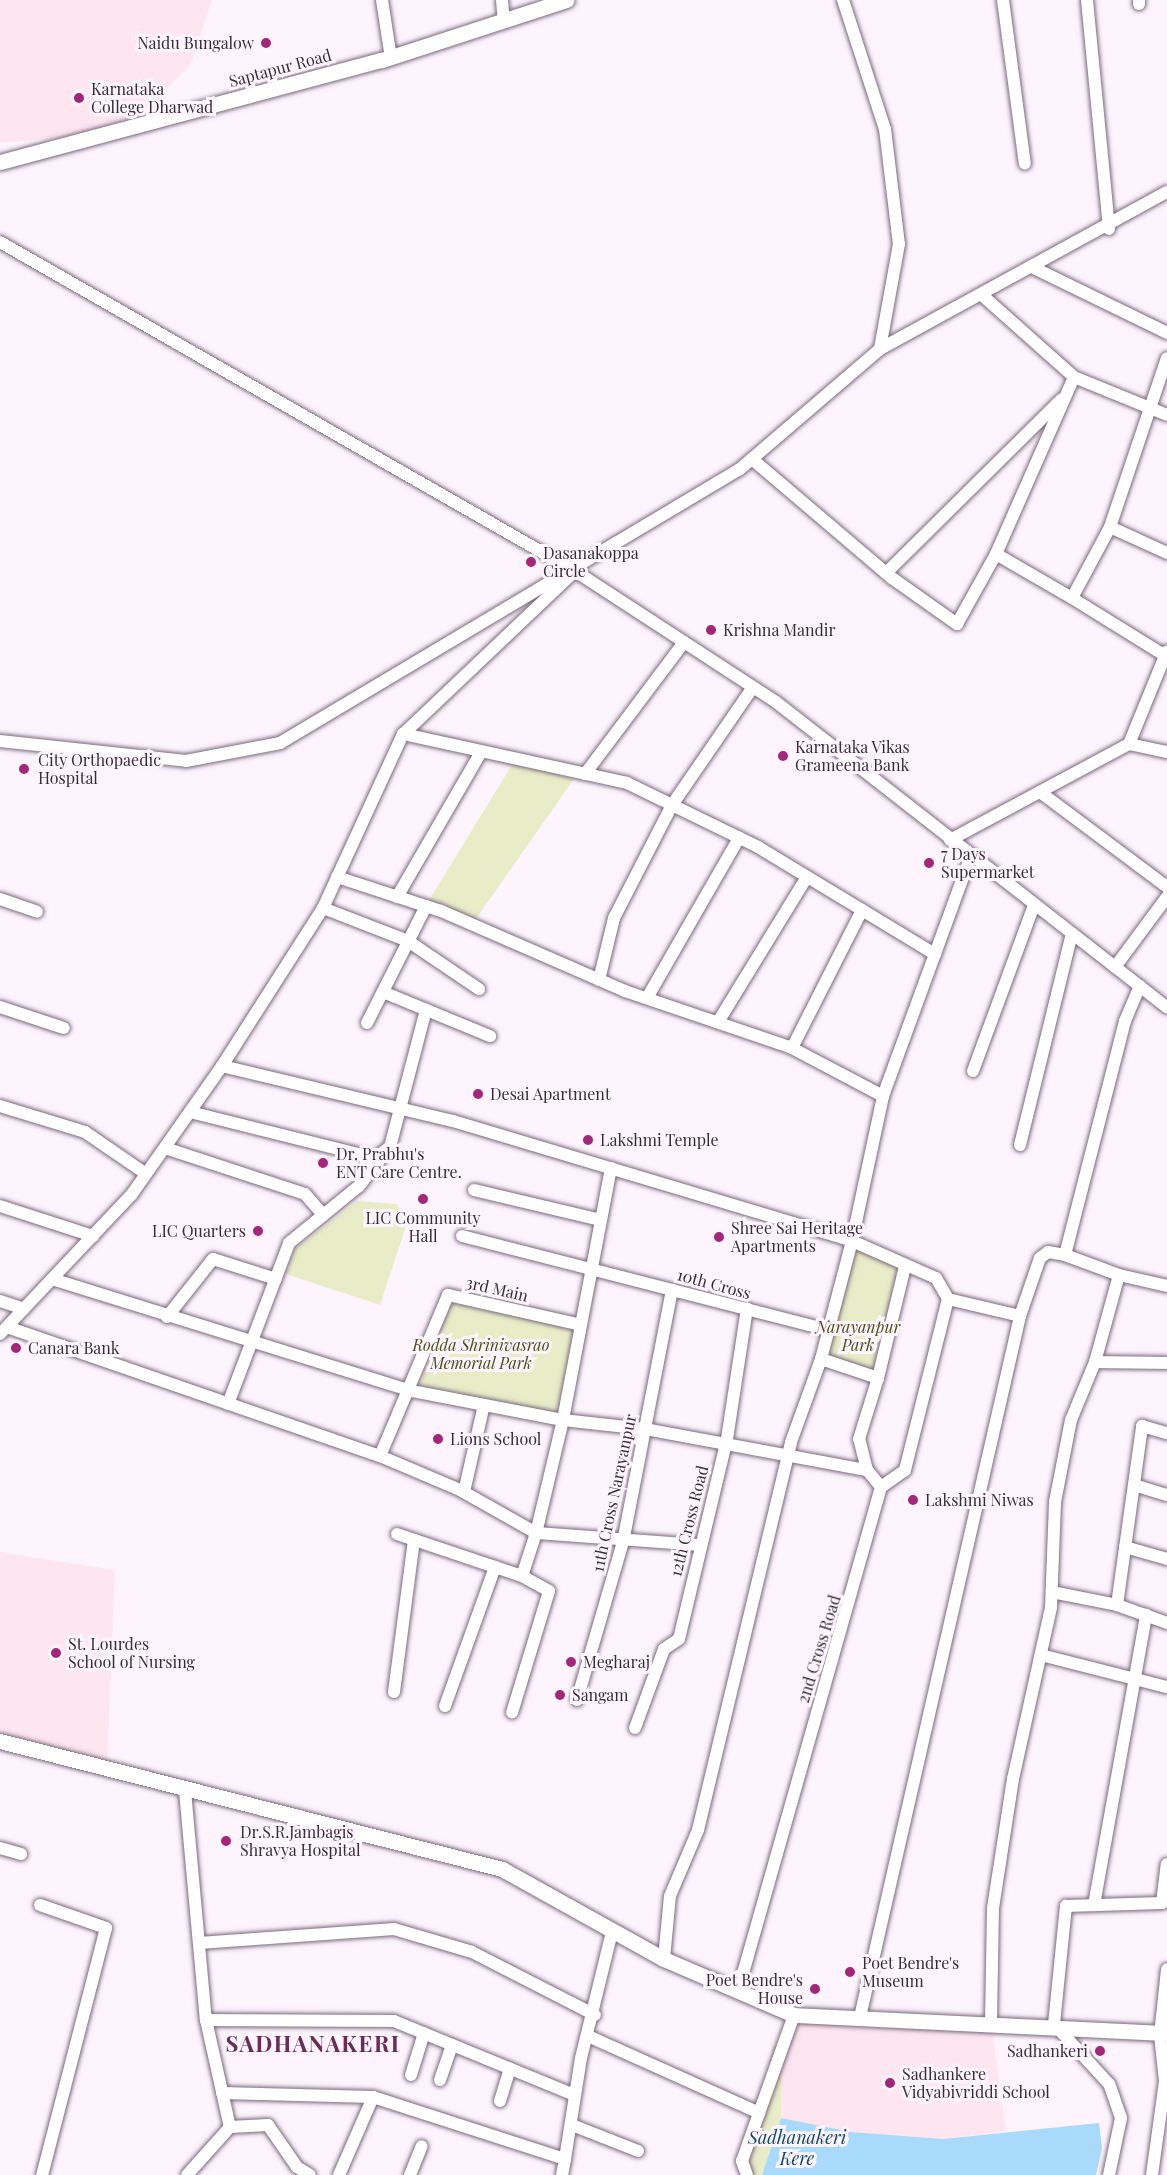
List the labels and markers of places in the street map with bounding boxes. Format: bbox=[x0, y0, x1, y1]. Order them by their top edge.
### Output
place label: Naidu Bungalow bbox=[138, 33, 254, 53]
marker: Naidu Bungalow bbox=[259, 36, 273, 50]
place label: Karnataka College Dharwad bbox=[91, 79, 213, 117]
marker: Karnataka College Dharwad bbox=[72, 91, 86, 105]
place label: Dasanakoppa Circle bbox=[543, 543, 639, 581]
marker: Dasanakoppa Circle bbox=[524, 555, 538, 569]
place label: Krishna Mandir bbox=[723, 620, 836, 640]
marker: Krishna Mandir bbox=[704, 623, 718, 637]
place label: Karnataka Vikas Grameena Bank bbox=[795, 737, 910, 775]
marker: Karnataka Vikas Grameena Bank bbox=[776, 749, 790, 763]
place label: City Orthopaedic Hospital bbox=[38, 750, 161, 788]
marker: City Orthopaedic Hospital bbox=[15, 760, 33, 778]
place label: 7 Days Supermarket bbox=[941, 844, 1035, 882]
marker: 7 Days Supermarket bbox=[922, 856, 936, 870]
place label: Desai Apartment bbox=[490, 1084, 611, 1104]
marker: Desai Apartment bbox=[471, 1087, 485, 1101]
place label: Lakshmi Temple bbox=[600, 1130, 719, 1150]
marker: Lakshmi Temple bbox=[581, 1133, 595, 1147]
place label: Dr. Prabhu's ENT Care Centre. bbox=[336, 1144, 462, 1182]
marker: Dr. Prabhu's ENT Care Centre. bbox=[314, 1154, 332, 1172]
marker: LIC Community Hall bbox=[416, 1192, 430, 1206]
place label: LIC Community Hall bbox=[365, 1208, 481, 1246]
place label: Shree Sai Heritage Apartments bbox=[731, 1218, 863, 1256]
place label: LIC Quarters bbox=[152, 1221, 246, 1241]
marker: LIC Quarters bbox=[251, 1224, 265, 1238]
marker: Shree Sai Heritage Apartments bbox=[712, 1230, 726, 1244]
place label: Canara Bank bbox=[28, 1338, 120, 1358]
marker: Canara Bank bbox=[9, 1341, 23, 1355]
place label: Lions School bbox=[450, 1429, 541, 1449]
marker: Lions School bbox=[431, 1432, 445, 1446]
place label: Lakshmi Niwas bbox=[925, 1490, 1034, 1510]
marker: Lakshmi Niwas bbox=[906, 1493, 920, 1507]
place label: St. Lourdes School of Nursing bbox=[68, 1634, 195, 1672]
marker: St. Lourdes School of Nursing bbox=[49, 1646, 63, 1660]
place label: Megharaj bbox=[583, 1652, 650, 1672]
marker: Megharaj bbox=[564, 1655, 578, 1669]
place label: Sangam bbox=[572, 1685, 628, 1705]
marker: Sangam bbox=[553, 1688, 567, 1702]
place label: Dr.S.R.Jambagis Shravya Hospital bbox=[240, 1822, 361, 1860]
marker: Dr.S.R.Jambagis Shravya Hospital bbox=[217, 1832, 235, 1850]
place label: Poet Bendre's Museum bbox=[862, 1953, 960, 1991]
marker: Poet Bendre's Museum bbox=[843, 1965, 857, 1979]
place label: Poet Bendre's House bbox=[705, 1970, 803, 2008]
marker: Poet Bendre's House bbox=[808, 1982, 822, 1996]
place label: Sadhankeri bbox=[1007, 2041, 1088, 2061]
marker: Sadhankeri bbox=[1093, 2044, 1107, 2058]
place label: Sadhankere Vidyabivriddi School bbox=[902, 2064, 1050, 2102]
marker: Sadhankere Vidyabivriddi School bbox=[883, 2076, 897, 2090]

